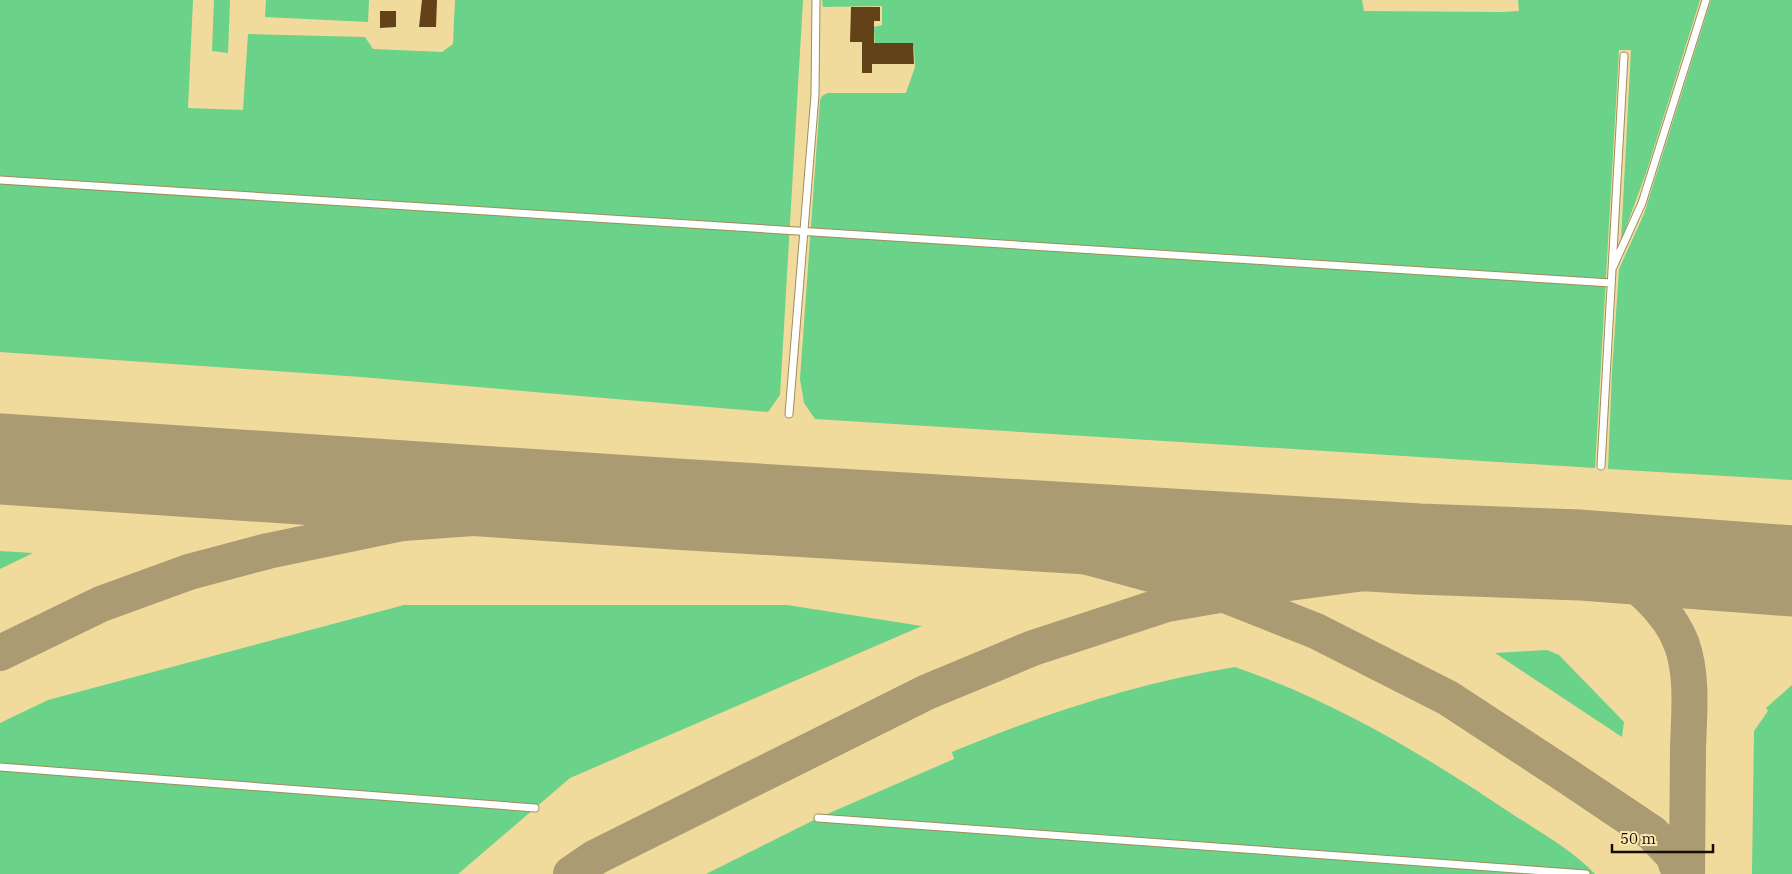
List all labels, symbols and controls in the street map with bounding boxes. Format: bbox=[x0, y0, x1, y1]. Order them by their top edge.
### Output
scale bar bbox=[1612, 822, 1713, 854]
text: 50 m bbox=[1620, 829, 1656, 848]

